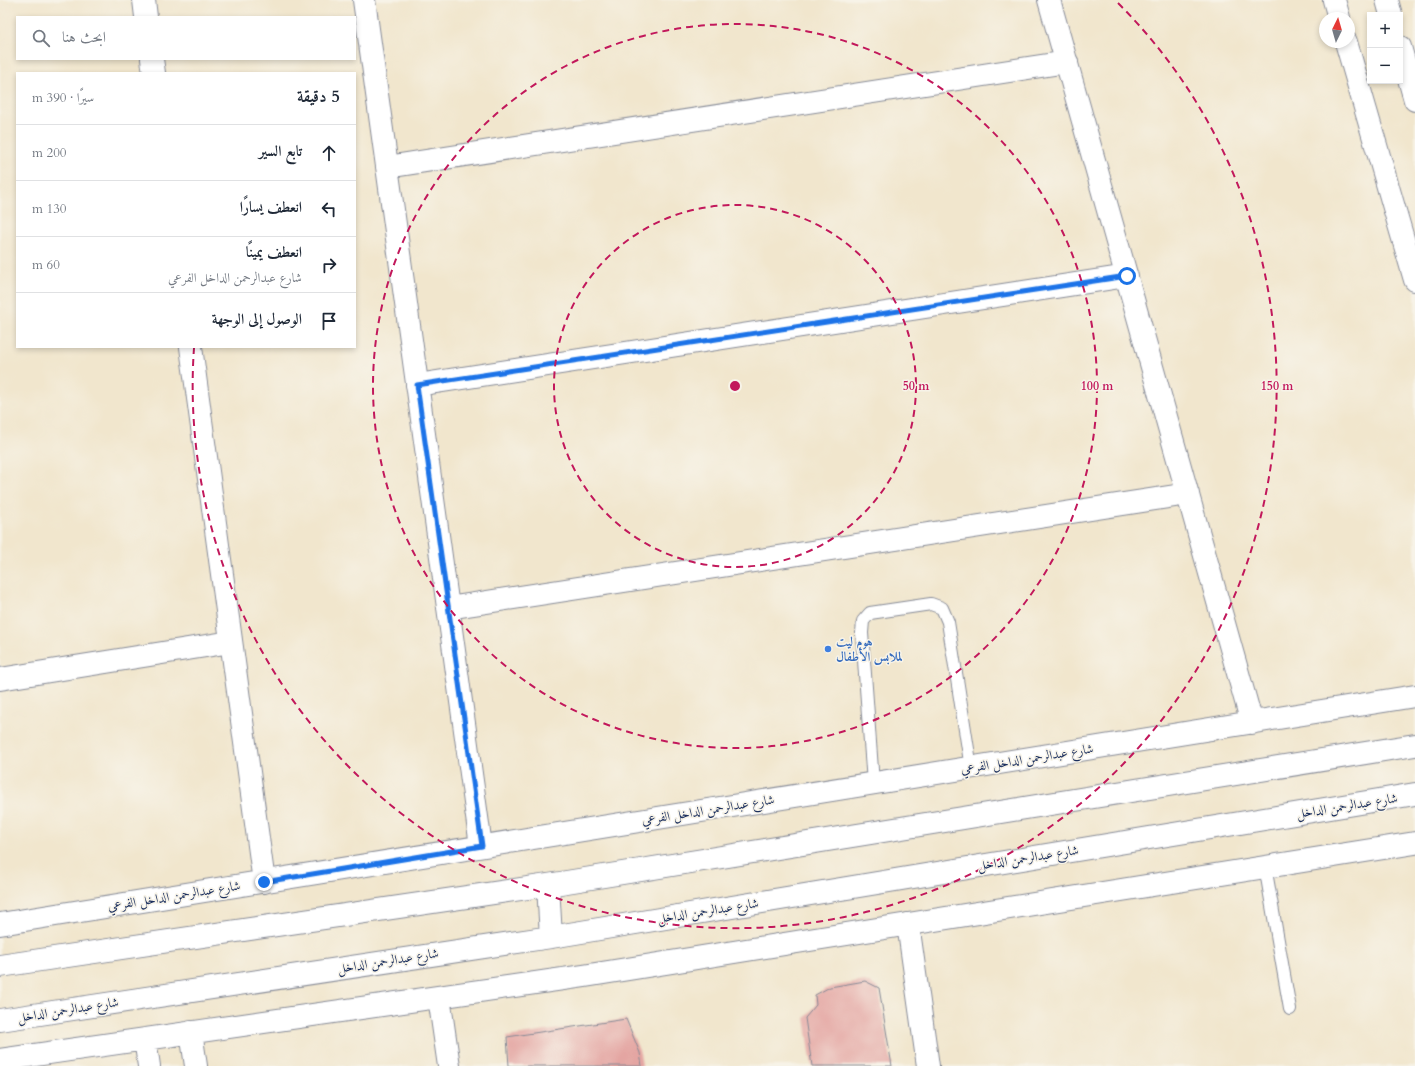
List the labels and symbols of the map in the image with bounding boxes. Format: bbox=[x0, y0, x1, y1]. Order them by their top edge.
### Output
north arrow bbox=[1319, 12, 1355, 48]
route start bbox=[1118, 267, 1136, 285]
text: 50 m bbox=[903, 378, 930, 394]
text: 100 m bbox=[1081, 378, 1114, 394]
text: 150 m bbox=[1261, 378, 1294, 394]
centre of rings bbox=[728, 379, 742, 393]
place label: هوم ليت لملابس الأطفال bbox=[836, 633, 903, 666]
marker: هوم ليت لملابس الأطفال bbox=[823, 644, 833, 654]
street label: شارع عبدالرحمن الداخل الفرعي bbox=[959, 740, 1095, 780]
street label: شارع عبدالرحمن الداخل bbox=[1295, 789, 1399, 825]
street label: شارع عبدالرحمن الداخل الفرعي bbox=[640, 791, 776, 831]
street label: شارع عبدالرحمن الداخل bbox=[976, 841, 1080, 877]
route end bbox=[255, 873, 273, 891]
street label: شارع عبدالرحمن الداخل الفرعي bbox=[106, 877, 242, 917]
street label: شارع عبدالرحمن الداخل bbox=[656, 894, 760, 930]
street label: شارع عبدالرحمن الداخل bbox=[336, 944, 440, 980]
street label: شارع عبدالرحمن الداخل bbox=[16, 993, 120, 1029]

